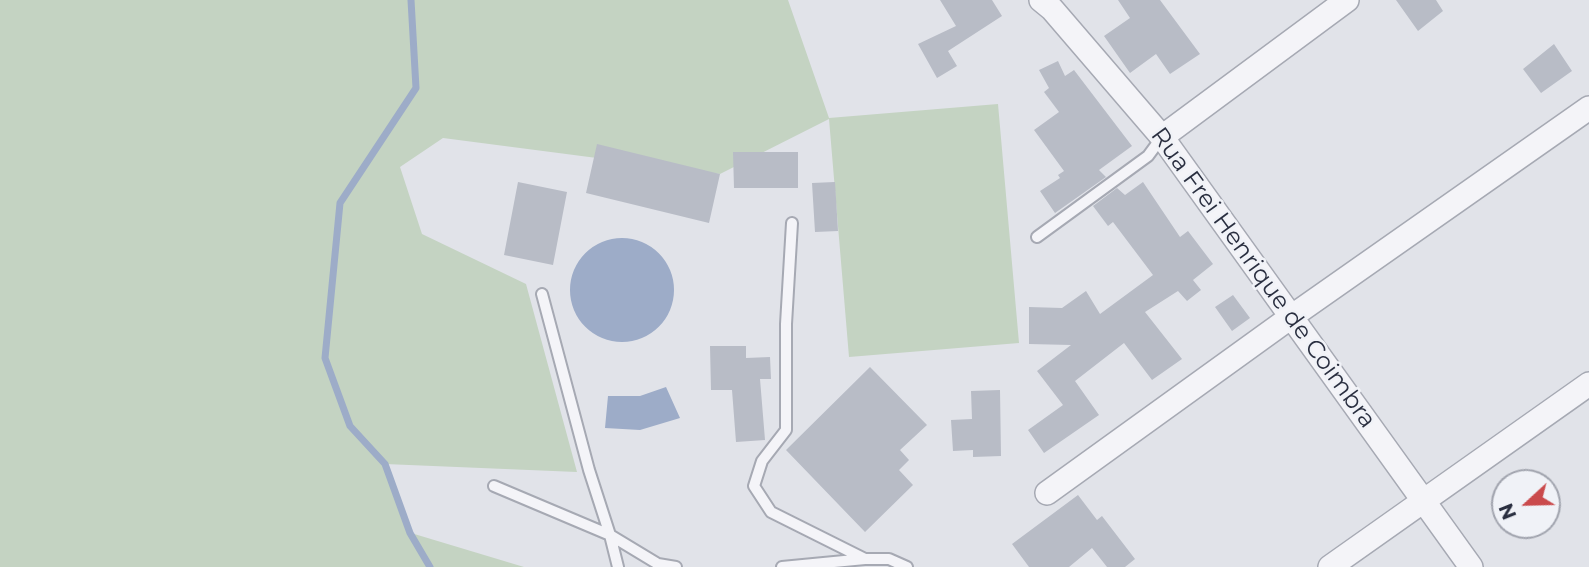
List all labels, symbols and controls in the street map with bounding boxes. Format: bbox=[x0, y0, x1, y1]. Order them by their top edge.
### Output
street label: Rua Frei Henrique de Coimbra bbox=[1144, 122, 1382, 434]
north arrow bbox=[1491, 469, 1561, 539]
text: N bbox=[1494, 500, 1521, 523]

